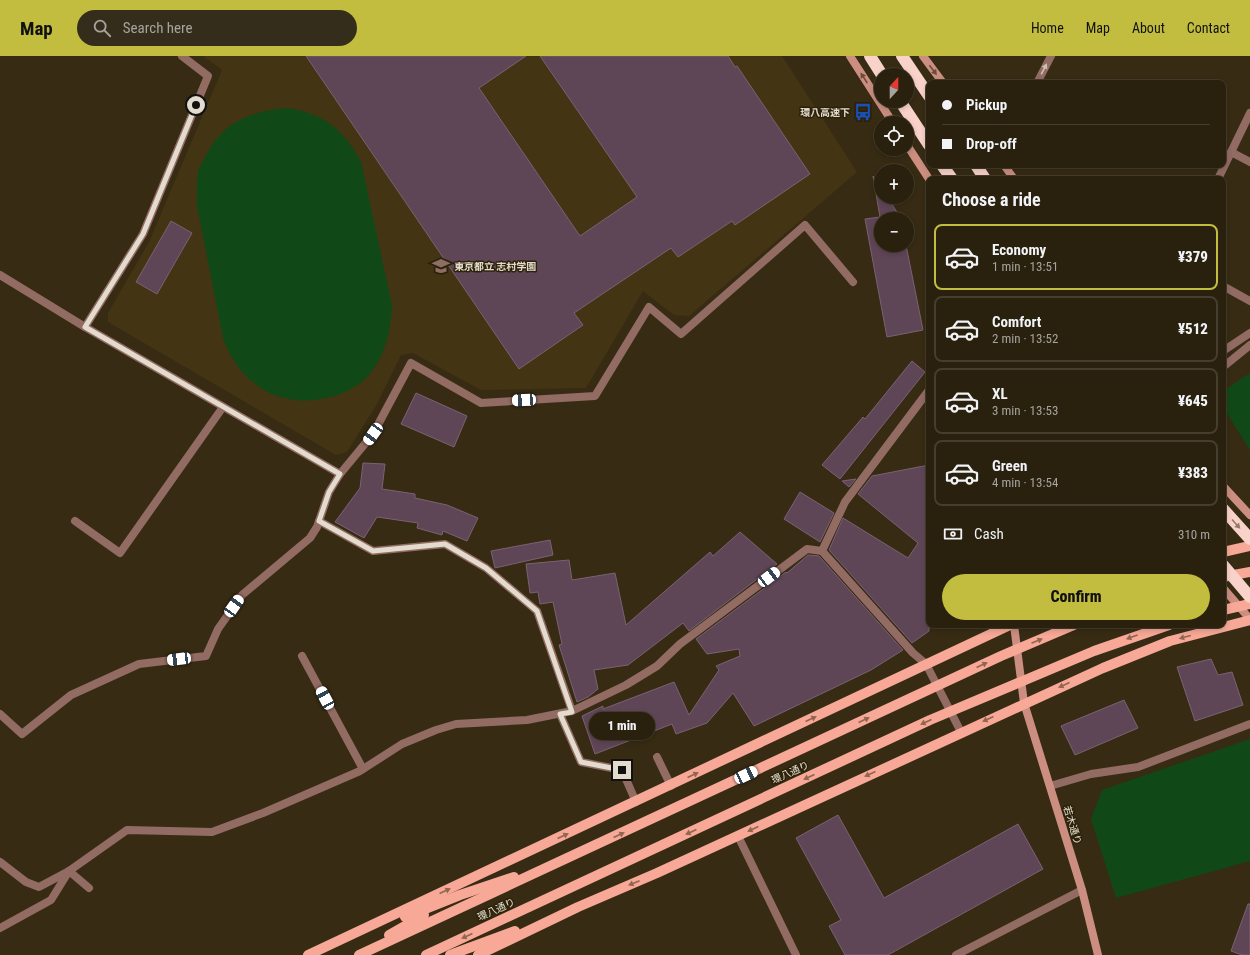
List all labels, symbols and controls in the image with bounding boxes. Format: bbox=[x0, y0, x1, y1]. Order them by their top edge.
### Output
search box bbox=[77, 10, 357, 46]
text: Map bbox=[20, 17, 53, 40]
icon: search bbox=[91, 17, 113, 39]
text: Search here bbox=[123, 19, 193, 37]
text: Home bbox=[1031, 20, 1064, 36]
text: Map bbox=[1086, 20, 1110, 36]
text: About bbox=[1132, 20, 1165, 36]
text: Contact bbox=[1187, 20, 1230, 36]
one-way arrow bbox=[929, 64, 937, 75]
one-way arrow bbox=[1041, 64, 1047, 75]
north arrow bbox=[874, 68, 914, 108]
map controls bbox=[874, 68, 914, 252]
one-way arrow bbox=[860, 73, 868, 84]
route start bbox=[187, 96, 205, 114]
text: Pickup bbox=[966, 96, 1007, 114]
bus stop icon: 環八高速下 bbox=[853, 102, 873, 122]
place label: 環八高速下 bbox=[800, 107, 850, 118]
button: locate bbox=[874, 116, 914, 156]
text: Drop-off bbox=[966, 135, 1017, 153]
button: + bbox=[874, 164, 914, 204]
text: Choose a ride bbox=[942, 189, 1041, 210]
button: − bbox=[874, 212, 914, 252]
icon: car bbox=[944, 239, 980, 275]
text: Economy bbox=[992, 241, 1046, 259]
text: ¥379 bbox=[1178, 248, 1208, 266]
school or university icon: 東京都立 志村学園 bbox=[431, 256, 451, 276]
text: 1 min · 13:51 bbox=[992, 259, 1058, 274]
place label: 東京都立 志村学園 bbox=[454, 261, 536, 272]
icon: car bbox=[944, 311, 980, 347]
text: Comfort bbox=[992, 313, 1041, 331]
text: ¥512 bbox=[1178, 320, 1208, 338]
text: 2 min · 13:52 bbox=[992, 331, 1058, 346]
icon: car bbox=[944, 383, 980, 419]
text: XL bbox=[992, 385, 1008, 403]
text: ¥645 bbox=[1178, 392, 1208, 410]
car bbox=[512, 393, 536, 407]
text: 3 min · 13:53 bbox=[992, 403, 1058, 418]
car bbox=[361, 421, 385, 447]
icon: car bbox=[944, 455, 980, 491]
text: Green bbox=[992, 457, 1027, 475]
text: ¥383 bbox=[1178, 464, 1208, 482]
text: 4 min · 13:54 bbox=[992, 475, 1058, 490]
one-way arrow bbox=[1232, 519, 1241, 530]
icon: cash bbox=[942, 523, 964, 545]
text: Cash bbox=[974, 525, 1004, 543]
text: 310 m bbox=[1178, 527, 1210, 542]
car bbox=[756, 565, 782, 589]
button: Confirm bbox=[942, 574, 1210, 620]
car bbox=[222, 593, 246, 619]
one-way arrow bbox=[1179, 634, 1191, 640]
one-way arrow bbox=[1125, 635, 1137, 641]
one-way arrow bbox=[1031, 638, 1043, 644]
car bbox=[166, 652, 192, 666]
one-way arrow bbox=[976, 662, 987, 668]
one-way arrow bbox=[1059, 682, 1070, 688]
car bbox=[314, 685, 336, 711]
callout: 1 min bbox=[589, 712, 655, 740]
one-way arrow bbox=[805, 716, 816, 722]
one-way arrow bbox=[983, 716, 994, 722]
one-way arrow bbox=[858, 717, 870, 723]
text: 1 min bbox=[608, 718, 636, 733]
one-way arrow bbox=[920, 719, 932, 725]
street label: 環八通り bbox=[770, 759, 811, 786]
route end bbox=[613, 761, 631, 779]
car bbox=[733, 764, 759, 786]
one-way arrow bbox=[865, 771, 876, 777]
one-way arrow bbox=[688, 772, 699, 778]
one-way arrow bbox=[803, 774, 814, 780]
street label: 若木通り bbox=[1061, 804, 1084, 846]
one-way arrow bbox=[747, 826, 758, 832]
one-way arrow bbox=[685, 829, 697, 835]
one-way arrow bbox=[614, 832, 625, 838]
one-way arrow bbox=[557, 833, 569, 839]
one-way arrow bbox=[629, 880, 640, 886]
one-way arrow bbox=[440, 888, 451, 894]
street label: 環八通り bbox=[476, 896, 517, 923]
one-way arrow bbox=[461, 933, 472, 939]

